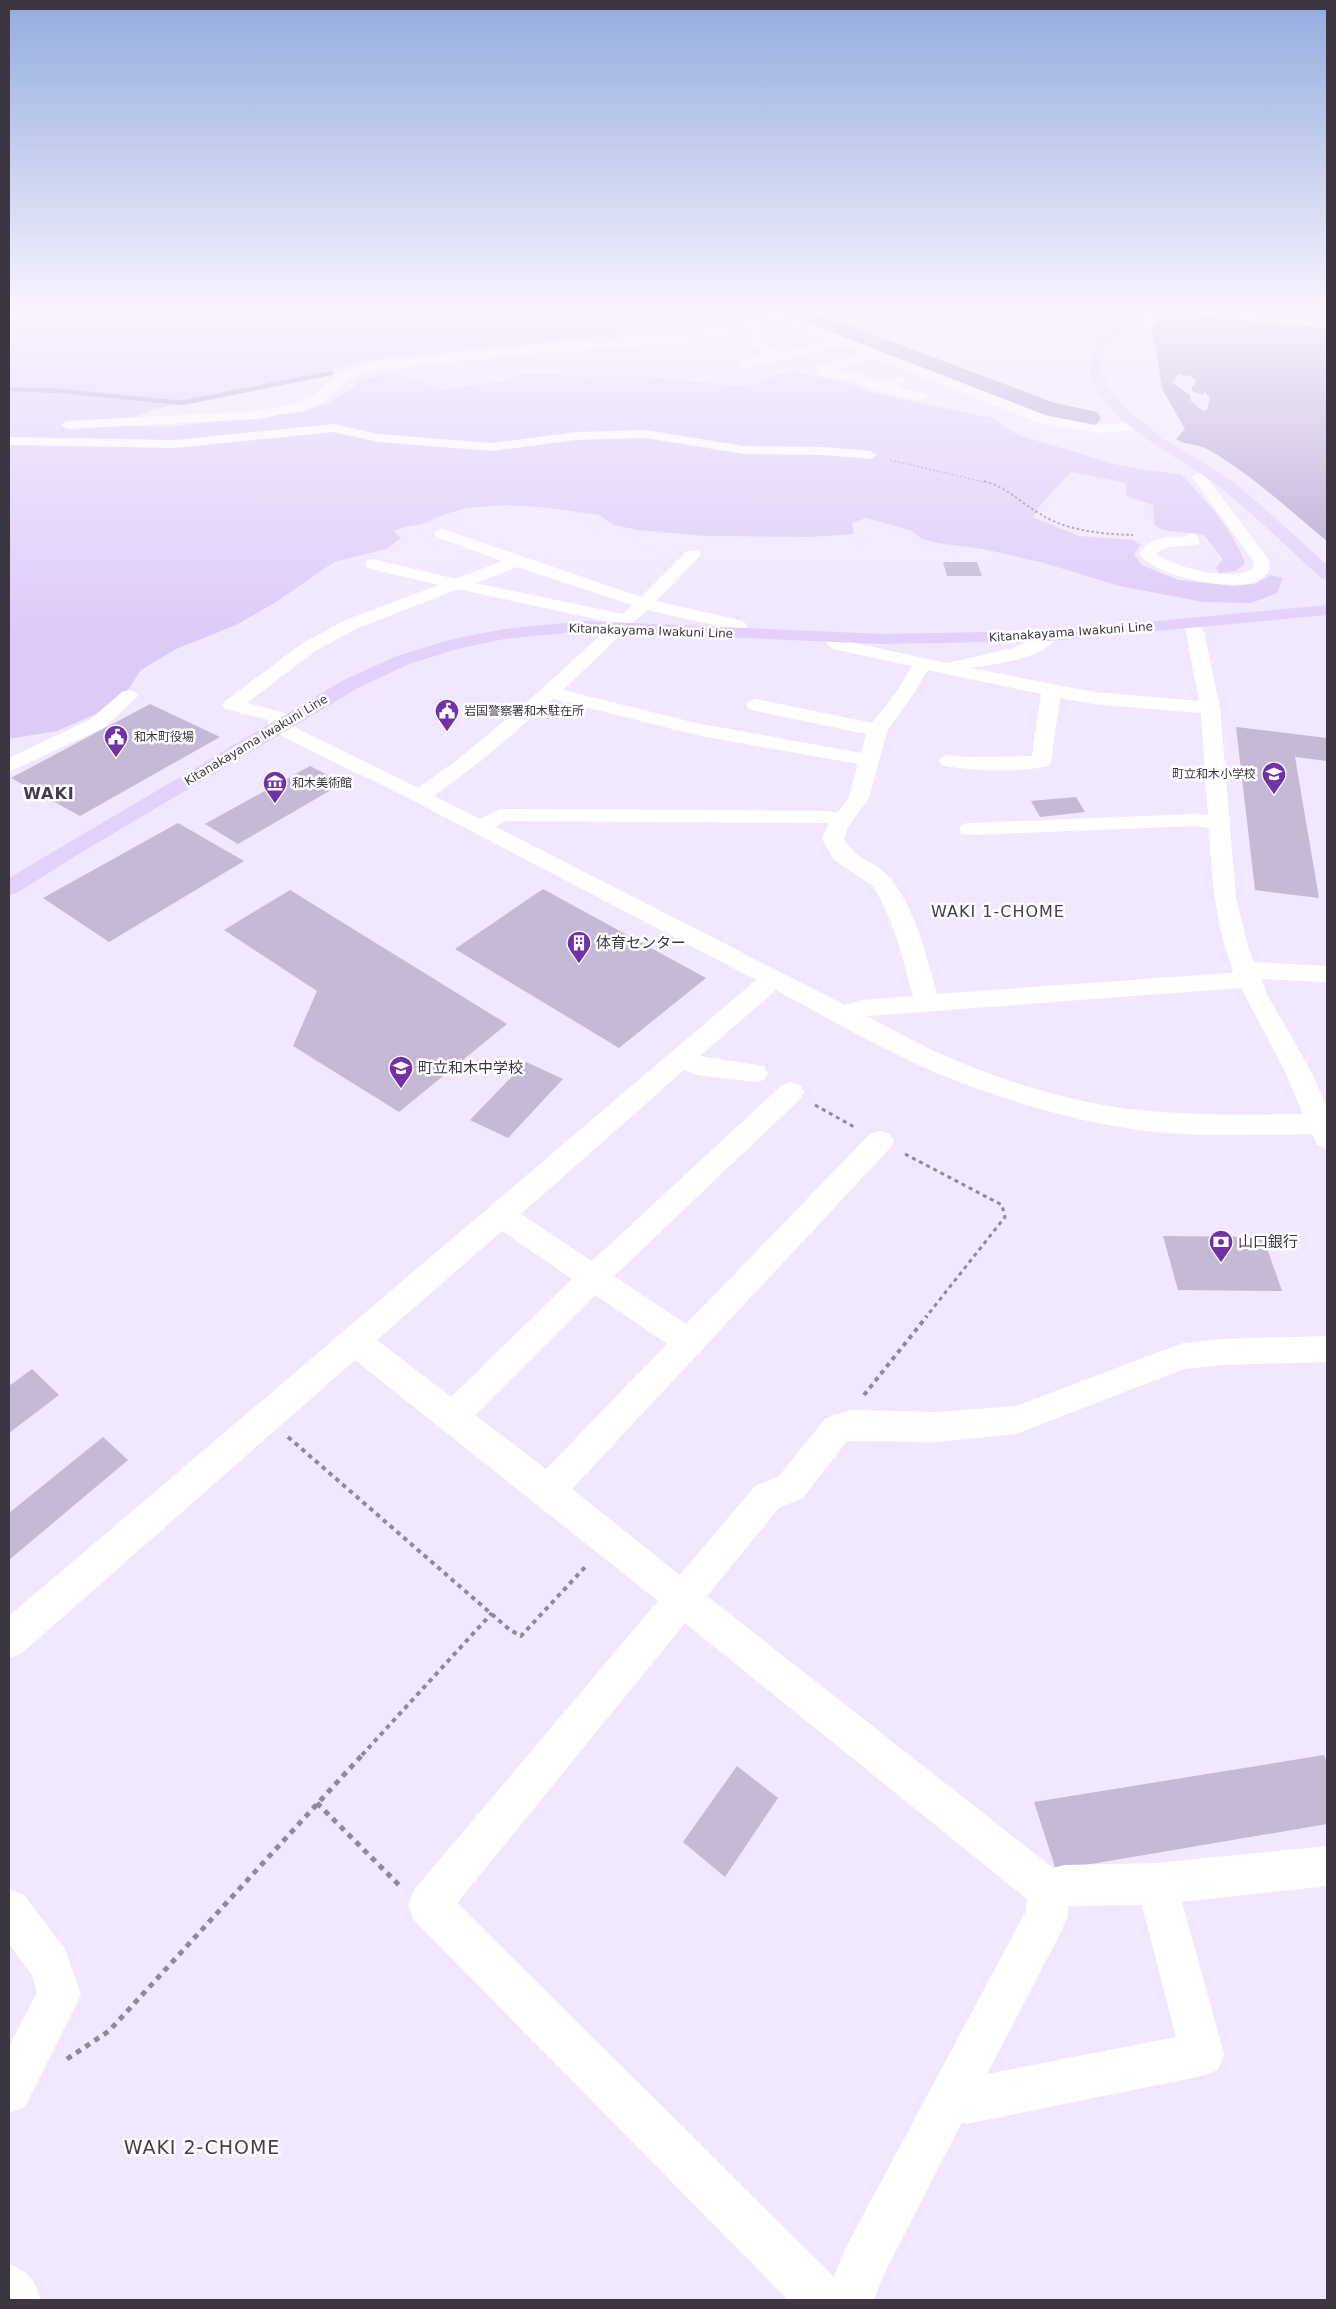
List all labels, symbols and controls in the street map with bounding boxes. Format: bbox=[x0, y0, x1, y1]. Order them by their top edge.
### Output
street label: Kitanakayama Iwakuni Line bbox=[989, 619, 1153, 645]
street label: Kitanakayama Iwakuni Line bbox=[569, 621, 733, 641]
street label: Kitanakayama Iwakuni Line bbox=[182, 692, 330, 788]
public building icon: 岩国警察署和木駐在所 bbox=[434, 698, 460, 732]
place label: 岩国警察署和木駐在所 bbox=[464, 704, 584, 718]
public building icon: 和木町役場 bbox=[103, 724, 129, 758]
place label: 和木町役場 bbox=[134, 730, 194, 744]
school or university icon: 町立和木小学校 bbox=[1261, 761, 1287, 795]
place label: 町立和木小学校 bbox=[1172, 767, 1256, 781]
museum icon: 和木美術館 bbox=[262, 770, 288, 804]
place label: 和木美術館 bbox=[292, 776, 352, 790]
district label: WAKI bbox=[23, 784, 75, 803]
district label: WAKI 1-CHOME bbox=[931, 902, 1065, 921]
building icon: 体育センター bbox=[566, 930, 592, 964]
place label: 体育センター bbox=[596, 934, 686, 952]
school or university icon: 町立和木中学校 bbox=[388, 1055, 414, 1089]
place label: 町立和木中学校 bbox=[418, 1059, 523, 1077]
bank icon: 山口銀行 bbox=[1208, 1229, 1234, 1263]
place label: 山口銀行 bbox=[1238, 1233, 1298, 1251]
district label: WAKI 2-CHOME bbox=[124, 2136, 280, 2158]

